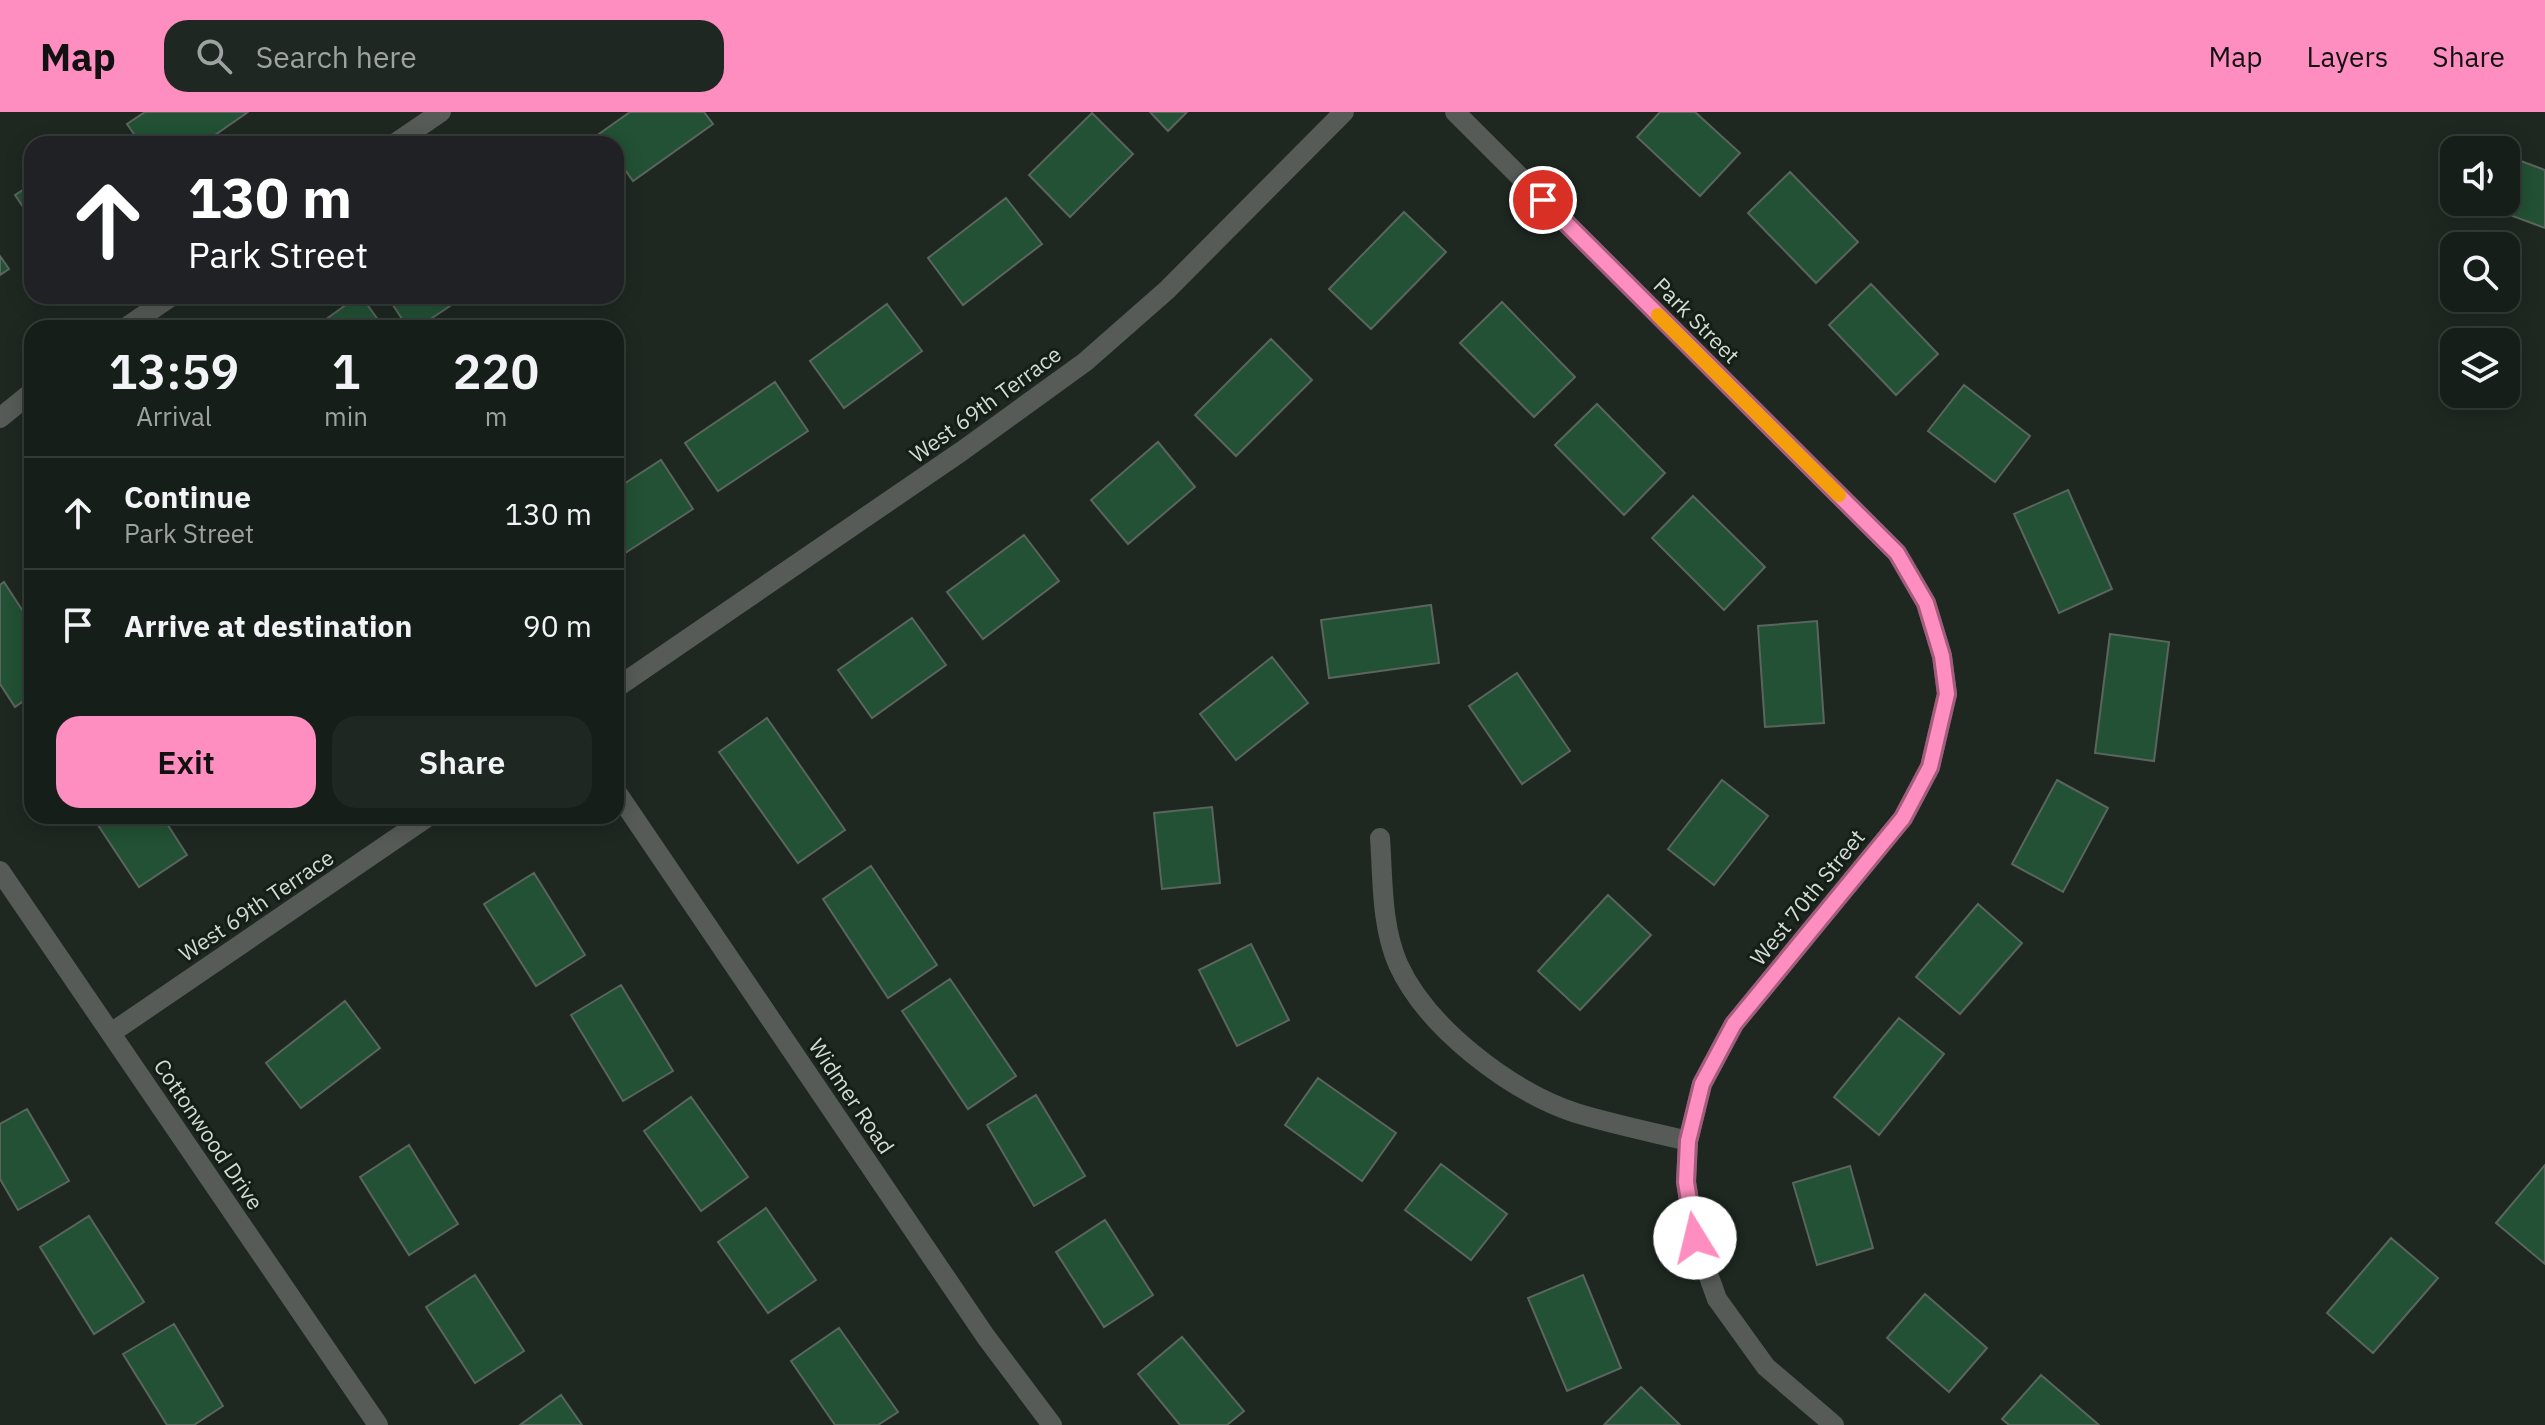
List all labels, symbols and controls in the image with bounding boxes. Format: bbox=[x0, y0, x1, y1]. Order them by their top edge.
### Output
search box bbox=[164, 20, 724, 92]
text: Map bbox=[40, 32, 116, 81]
icon: search bbox=[192, 34, 236, 78]
text: Search here bbox=[256, 37, 417, 76]
text: Map bbox=[2208, 38, 2262, 75]
text: Layers bbox=[2306, 38, 2388, 75]
text: Share bbox=[2432, 38, 2505, 75]
map controls bbox=[2440, 136, 2520, 408]
button: sound bbox=[2440, 136, 2520, 216]
text: 130 m bbox=[188, 161, 352, 233]
pin bbox=[1509, 166, 1577, 234]
icon: ahead bbox=[56, 168, 160, 272]
icon: arrive bbox=[1521, 178, 1565, 222]
text: Park Street bbox=[188, 231, 368, 278]
button: search bbox=[2440, 232, 2520, 312]
street label: Park Street bbox=[1648, 271, 1746, 369]
button: layers bbox=[2440, 328, 2520, 408]
street label: West 69th Terrace bbox=[903, 339, 1067, 469]
text: 13:59 bbox=[109, 340, 239, 402]
text: 1 bbox=[332, 340, 360, 402]
text: 220 bbox=[453, 340, 539, 402]
text: Arrival bbox=[136, 399, 212, 433]
text: min bbox=[324, 399, 368, 433]
text: m bbox=[485, 399, 507, 433]
text: Continue bbox=[124, 477, 251, 516]
icon: ahead bbox=[56, 491, 100, 535]
text: 130 m bbox=[505, 494, 592, 533]
text: Park Street bbox=[124, 516, 254, 550]
icon: arrive bbox=[56, 603, 100, 647]
text: Arrive at destination bbox=[124, 606, 412, 645]
text: 90 m bbox=[523, 606, 592, 645]
button: Exit bbox=[56, 716, 316, 808]
button: Share bbox=[332, 716, 592, 808]
street label: West 70th Street bbox=[1743, 823, 1871, 971]
street label: West 69th Terrace bbox=[173, 842, 339, 968]
street label: Widmer Road bbox=[803, 1033, 901, 1159]
street label: Cottonwood Drive bbox=[148, 1053, 270, 1215]
position arrow bbox=[1653, 1196, 1737, 1280]

